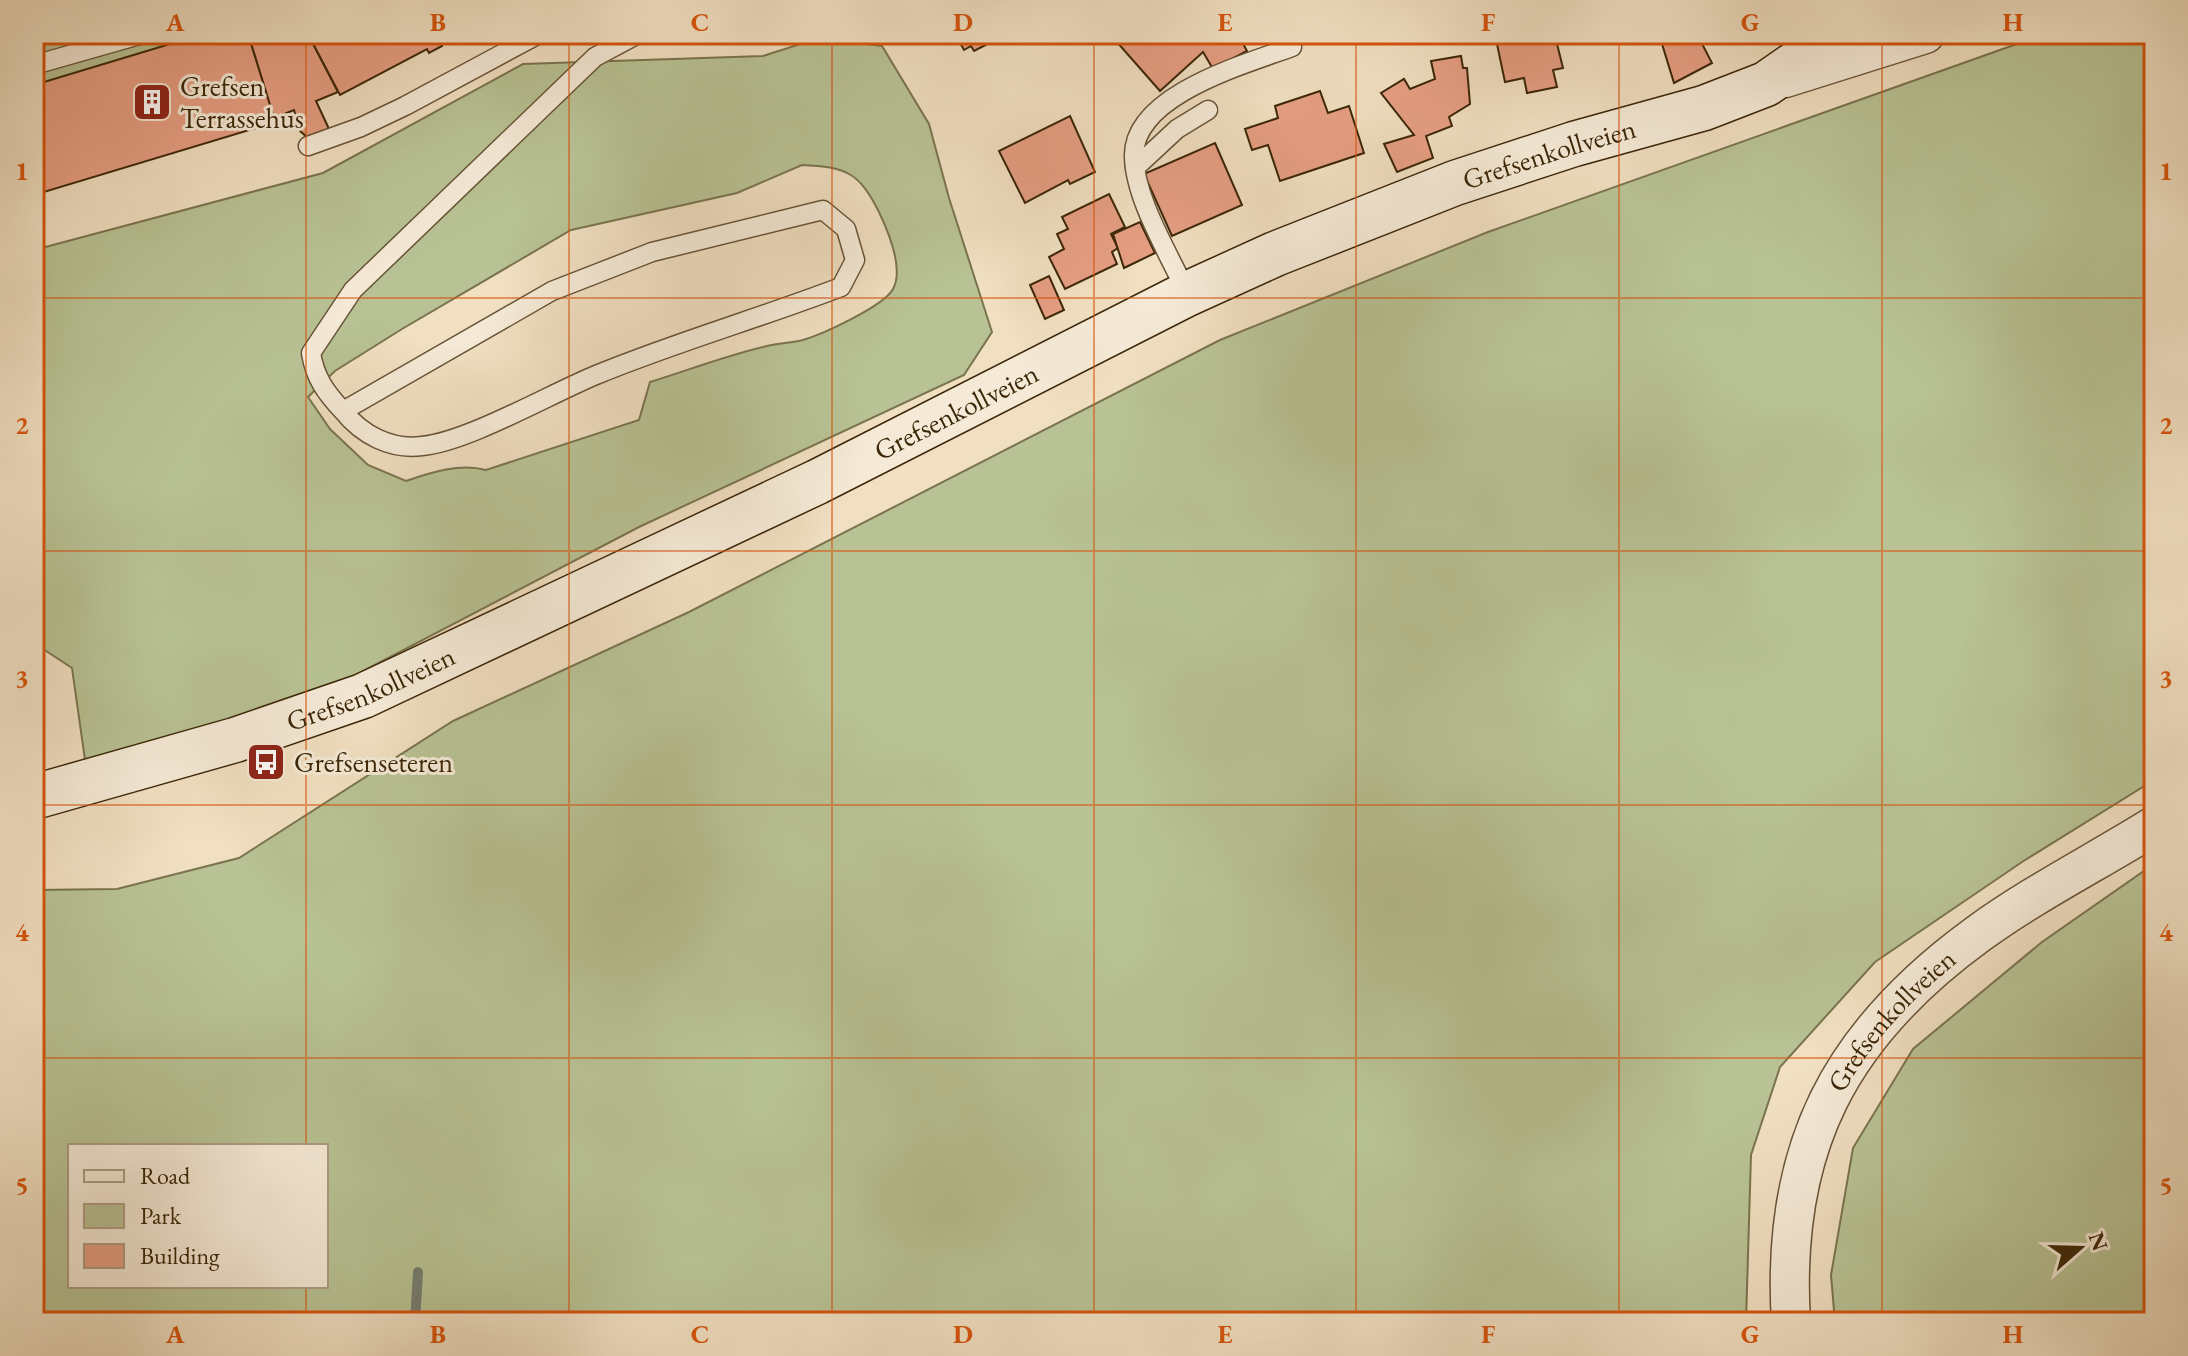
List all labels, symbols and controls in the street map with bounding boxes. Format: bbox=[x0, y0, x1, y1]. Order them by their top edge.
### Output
text: A bbox=[165, 5, 185, 39]
text: B bbox=[430, 5, 446, 39]
text: C bbox=[691, 5, 709, 39]
text: D bbox=[953, 5, 973, 39]
text: E bbox=[1218, 5, 1233, 39]
text: F bbox=[1481, 5, 1495, 39]
text: G bbox=[1741, 5, 1760, 39]
text: H bbox=[2003, 5, 2024, 39]
place label: Grefsen Terrassehus bbox=[180, 68, 304, 136]
building icon: Grefsen Terrassehus bbox=[131, 81, 173, 123]
street label: Grefsenkollveien bbox=[1458, 110, 1640, 197]
text: 1 bbox=[15, 154, 29, 188]
text: 1 bbox=[2159, 154, 2173, 188]
street label: Grefsenkollveien bbox=[868, 355, 1044, 468]
text: 2 bbox=[15, 408, 29, 442]
text: 2 bbox=[2159, 408, 2173, 442]
street label: Grefsenkollveien bbox=[281, 637, 461, 739]
text: 3 bbox=[15, 661, 29, 695]
text: 3 bbox=[2159, 661, 2173, 695]
bus stop icon: Grefsenseteren bbox=[245, 741, 287, 783]
place label: Grefsenseteren bbox=[294, 744, 453, 780]
text: 4 bbox=[15, 915, 29, 949]
text: 4 bbox=[2159, 915, 2173, 949]
street label: Grefsenkollveien bbox=[1819, 940, 1963, 1098]
legend bbox=[68, 1144, 328, 1288]
text: Road bbox=[140, 1160, 191, 1191]
text: 5 bbox=[15, 1168, 29, 1202]
text: 5 bbox=[2159, 1168, 2173, 1202]
text: Park bbox=[140, 1200, 182, 1231]
north arrow bbox=[2040, 1208, 2120, 1288]
text: N bbox=[2082, 1228, 2115, 1255]
text: Building bbox=[140, 1240, 220, 1271]
text: A bbox=[165, 1317, 185, 1351]
text: B bbox=[430, 1317, 446, 1351]
text: C bbox=[691, 1317, 709, 1351]
text: D bbox=[953, 1317, 973, 1351]
text: E bbox=[1218, 1317, 1233, 1351]
text: F bbox=[1481, 1317, 1495, 1351]
text: G bbox=[1741, 1317, 1760, 1351]
text: H bbox=[2003, 1317, 2024, 1351]

